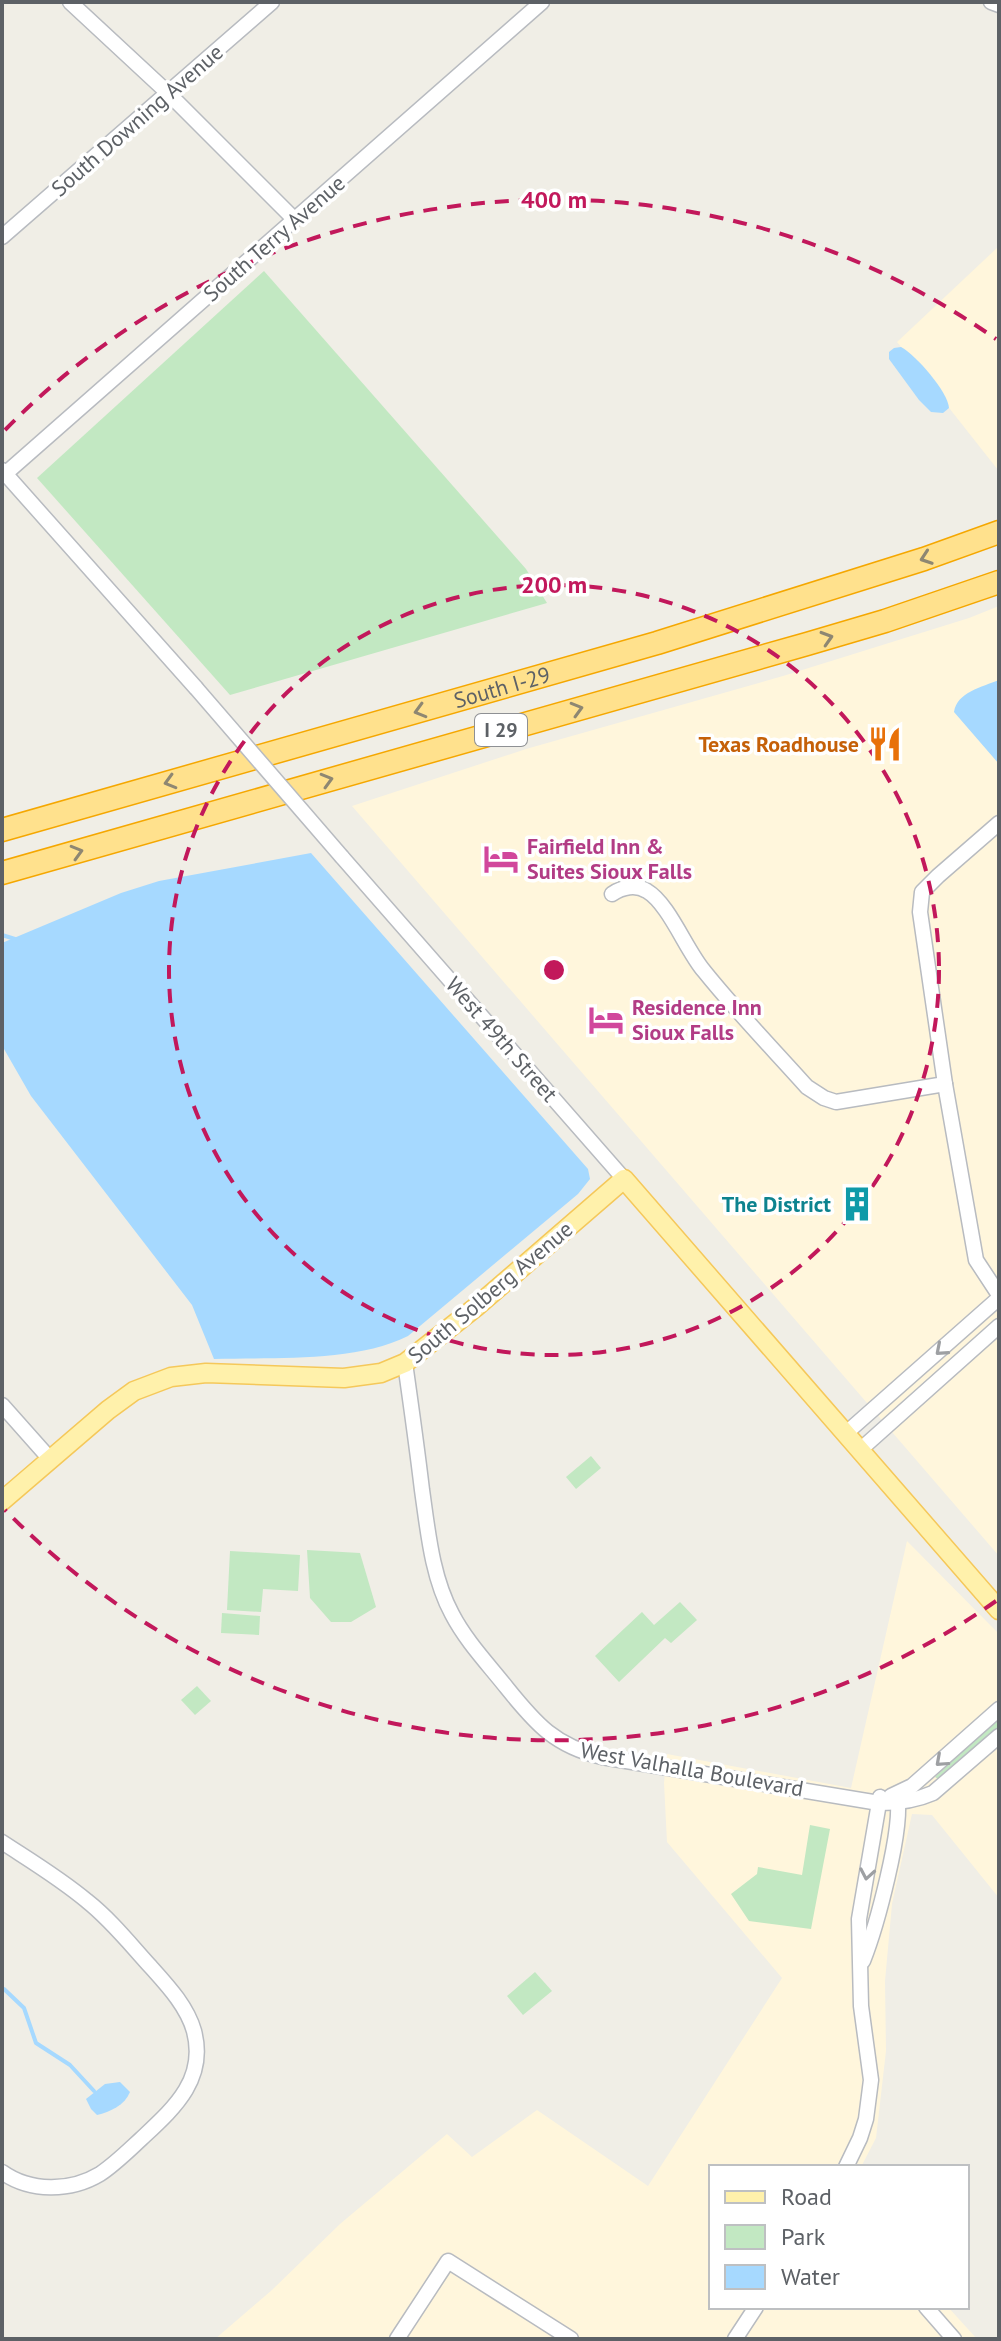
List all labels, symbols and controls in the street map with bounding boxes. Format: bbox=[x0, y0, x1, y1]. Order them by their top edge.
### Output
street label: South Downing Avenue bbox=[45, 38, 229, 202]
street label: South Terry Avenue bbox=[197, 169, 351, 307]
text: 400 m bbox=[521, 184, 587, 215]
one-way arrow bbox=[919, 549, 933, 565]
text: 200 m bbox=[521, 569, 587, 600]
one-way arrow bbox=[820, 631, 834, 647]
street label: South I-29 bbox=[451, 660, 553, 714]
one-way arrow bbox=[414, 702, 428, 718]
one-way arrow bbox=[570, 702, 583, 718]
road number: I 29 bbox=[475, 714, 527, 746]
restaurant icon: Texas Roadhouse bbox=[866, 725, 904, 763]
place label: Texas Roadhouse bbox=[698, 730, 859, 758]
one-way arrow bbox=[164, 773, 178, 789]
one-way arrow bbox=[320, 773, 334, 790]
place label: Fairfield Inn & Suites Sioux Falls bbox=[527, 832, 692, 885]
hotel icon: Fairfield Inn & Suites Sioux Falls bbox=[482, 840, 520, 878]
one-way arrow bbox=[70, 845, 84, 861]
centre of rings bbox=[540, 956, 568, 984]
street label: West 49th Street bbox=[440, 971, 564, 1108]
place label: Residence Inn Sioux Falls bbox=[632, 993, 762, 1046]
hotel icon: Residence Inn Sioux Falls bbox=[587, 1001, 625, 1039]
building icon: The District bbox=[838, 1185, 876, 1223]
place label: The District bbox=[722, 1190, 831, 1218]
street label: South Solberg Avenue bbox=[402, 1215, 578, 1369]
one-way arrow bbox=[935, 1340, 950, 1355]
street label: West Valhalla Boulevard bbox=[578, 1736, 806, 1802]
one-way arrow bbox=[935, 1752, 950, 1766]
one-way arrow bbox=[860, 1867, 877, 1881]
legend bbox=[709, 2165, 969, 2309]
text: Road bbox=[781, 2181, 832, 2212]
text: Park bbox=[781, 2221, 826, 2252]
text: Water bbox=[781, 2261, 840, 2292]

